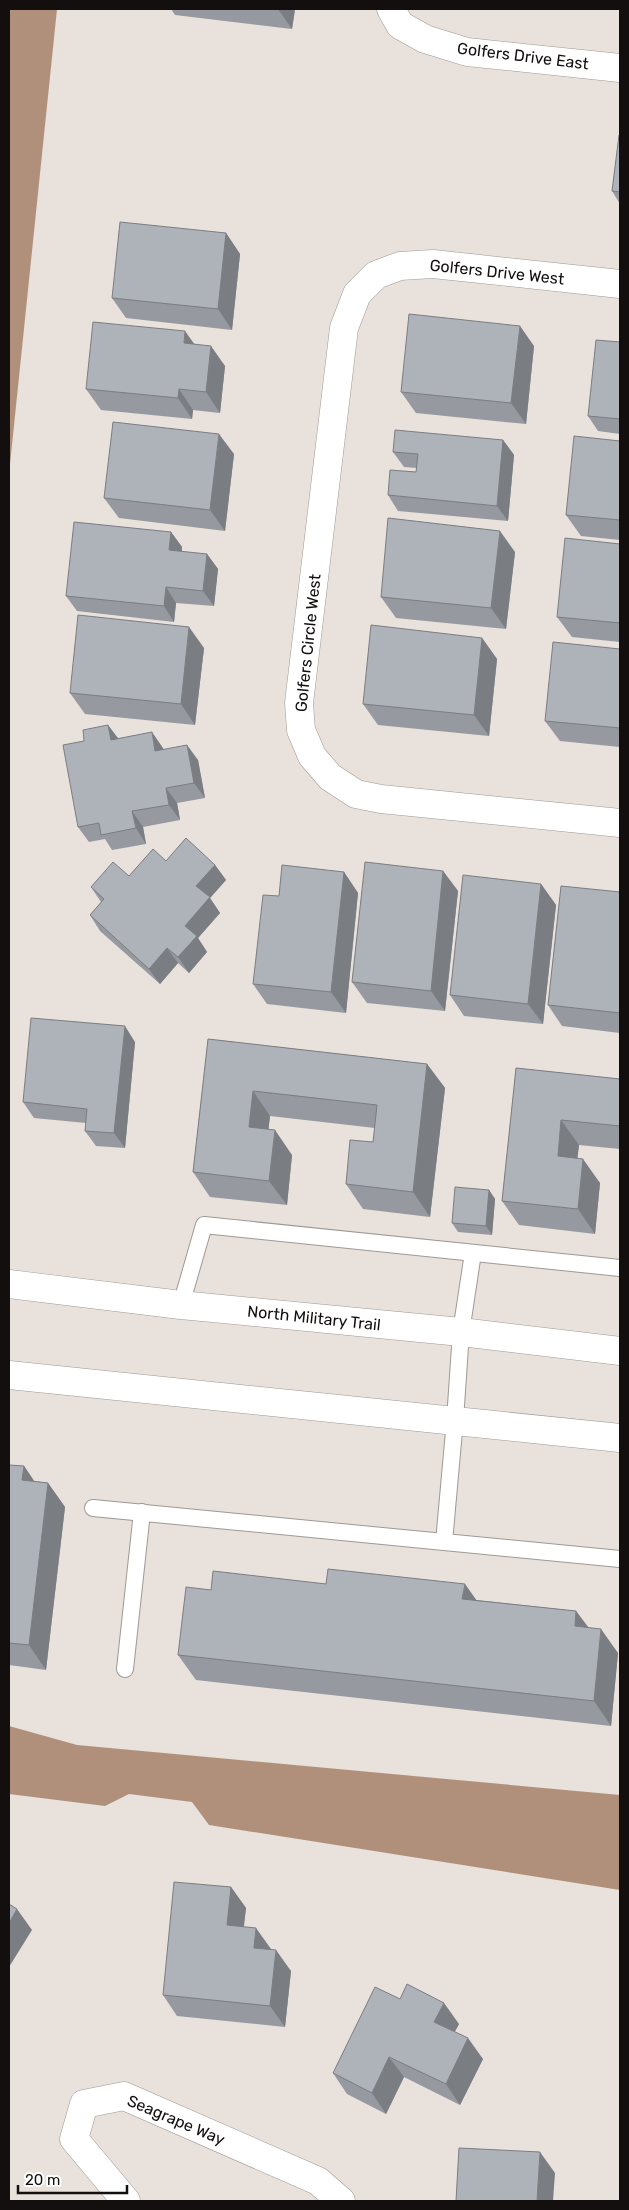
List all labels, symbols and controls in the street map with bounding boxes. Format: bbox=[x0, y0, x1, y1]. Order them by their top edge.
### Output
street label: Golfers Drive East bbox=[456, 38, 590, 74]
street label: Golfers Drive West bbox=[429, 255, 565, 289]
street label: Golfers Circle West bbox=[291, 573, 325, 713]
street label: North Military Trail bbox=[246, 1302, 382, 1334]
street label: Seagrape Way bbox=[124, 2091, 228, 2149]
scale bar bbox=[18, 2162, 126, 2194]
text: 20 m bbox=[25, 2171, 60, 2189]

